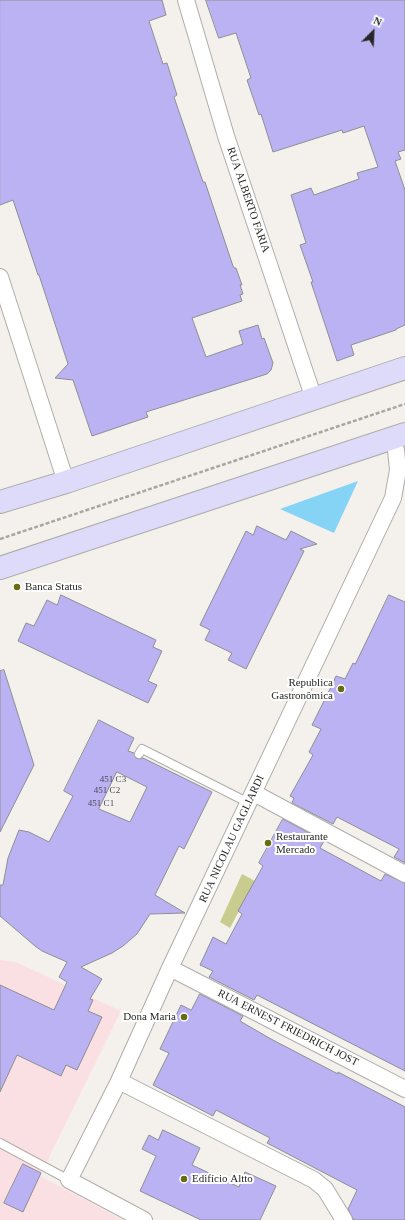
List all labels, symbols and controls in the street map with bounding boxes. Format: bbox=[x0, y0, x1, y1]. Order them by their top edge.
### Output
north arrow bbox=[353, 12, 393, 52]
text: N bbox=[372, 14, 384, 28]
street label: RUA ALBERTO FARIA bbox=[224, 145, 272, 255]
place label: Banca Status bbox=[25, 580, 82, 594]
marker: Banca Status bbox=[12, 582, 22, 592]
place label: Republica Gastronômica bbox=[271, 676, 333, 702]
marker: Republica Gastronômica bbox=[336, 684, 346, 694]
street label: RUA NICOLAU GAGLIARDI bbox=[197, 773, 267, 905]
house number: 451 C3 bbox=[100, 775, 126, 785]
house number: 451 C2 bbox=[94, 786, 120, 796]
house number: 451 C1 bbox=[88, 799, 114, 809]
place label: Restaurante Mercado bbox=[276, 830, 328, 856]
marker: Restaurante Mercado bbox=[263, 838, 273, 848]
street label: RUA ERNEST FRIEDRICH JOST bbox=[215, 987, 361, 1069]
place label: Dona Maria bbox=[123, 1010, 176, 1024]
marker: Dona Maria bbox=[179, 1012, 189, 1022]
place label: Edifício Altto bbox=[192, 1172, 253, 1186]
marker: Edifício Altto bbox=[179, 1174, 189, 1184]

